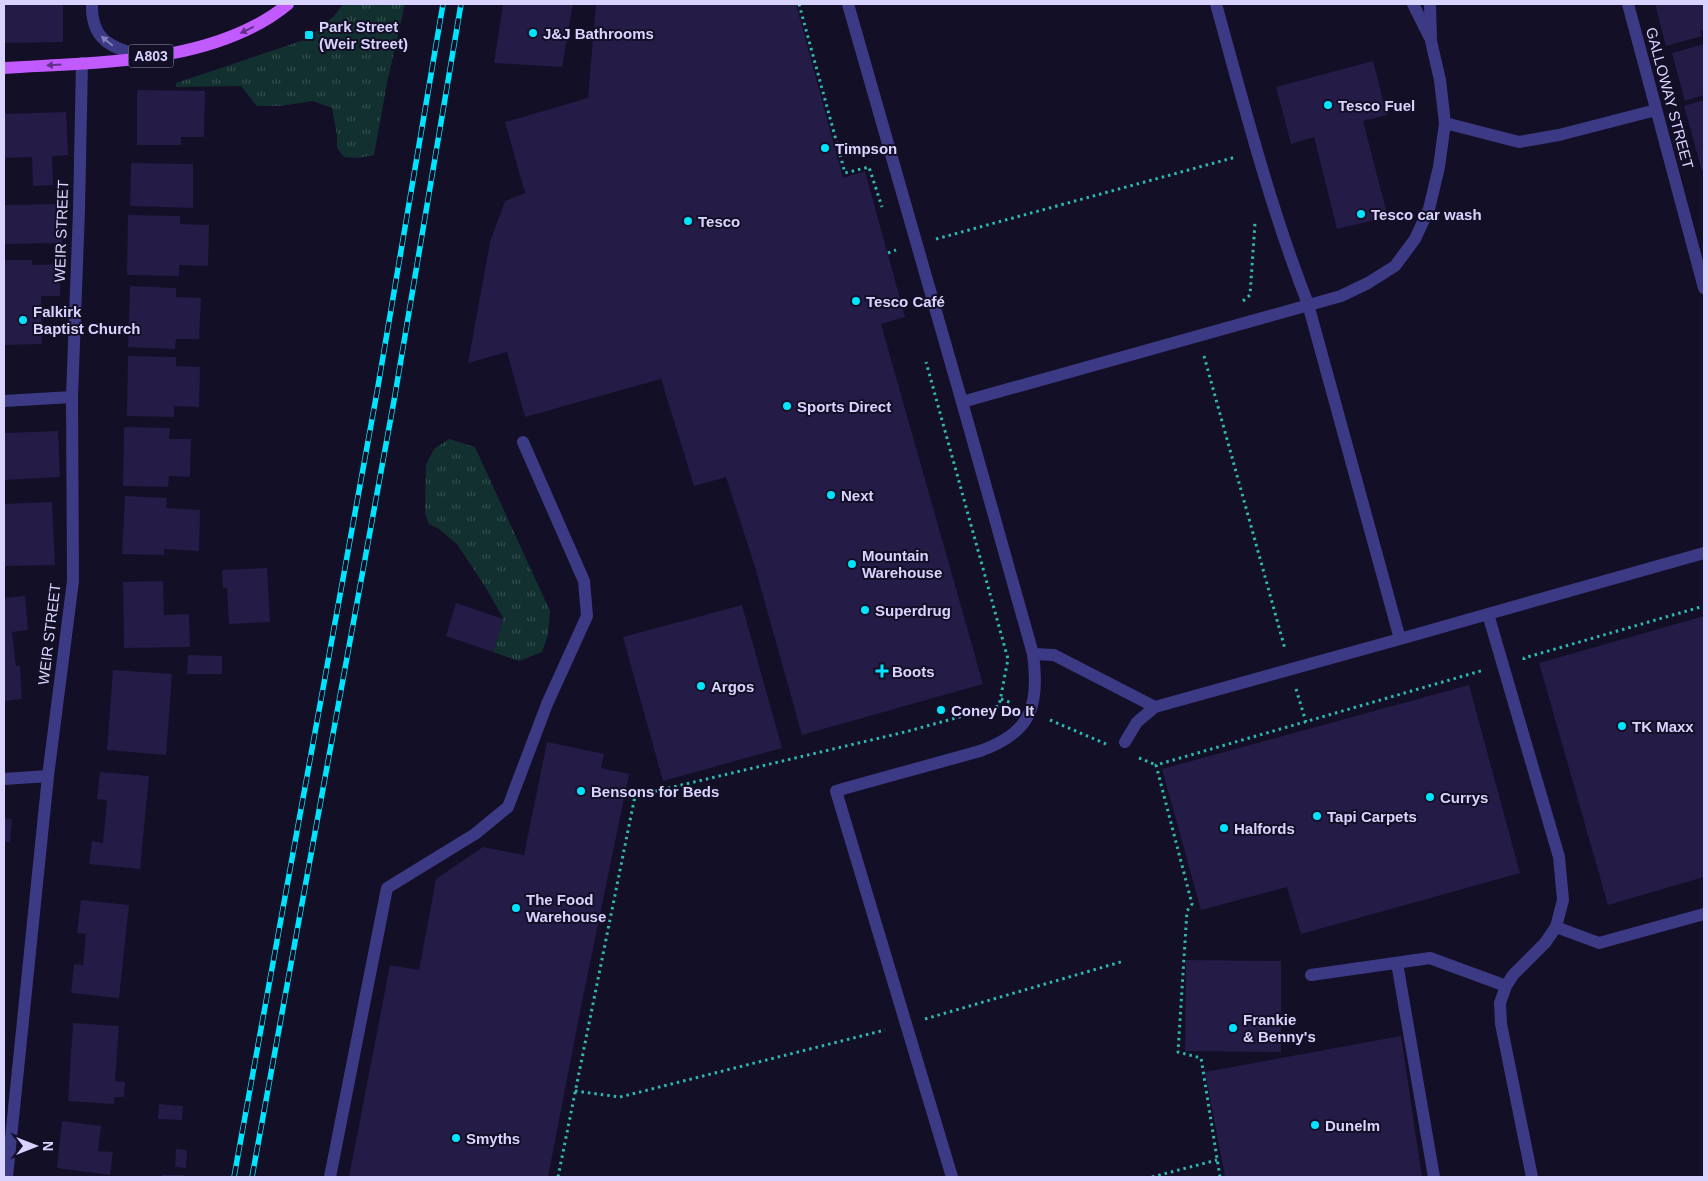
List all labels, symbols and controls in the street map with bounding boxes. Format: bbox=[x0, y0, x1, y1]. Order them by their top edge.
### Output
place label: Park Street (Weir Street) bbox=[319, 18, 408, 52]
place label: J&J Bathrooms bbox=[543, 25, 654, 42]
street label: GALLOWAY STREET bbox=[1643, 25, 1697, 171]
one-way arrow bbox=[239, 26, 254, 34]
marker: J&J Bathrooms bbox=[527, 27, 539, 39]
marker: Park Street (Weir Street) bbox=[303, 29, 315, 41]
one-way arrow bbox=[102, 35, 114, 47]
road number: A803 bbox=[128, 44, 174, 68]
one-way arrow bbox=[45, 61, 61, 69]
place label: Tesco Fuel bbox=[1338, 97, 1415, 114]
marker: Tesco Fuel bbox=[1322, 99, 1334, 111]
place label: Timpson bbox=[835, 140, 897, 157]
marker: Timpson bbox=[819, 142, 831, 154]
street label: WEIR STREET bbox=[51, 179, 71, 283]
place label: Tesco car wash bbox=[1371, 206, 1482, 223]
marker: Tesco car wash bbox=[1355, 208, 1367, 220]
place label: Tesco bbox=[698, 213, 740, 230]
marker: Tesco bbox=[682, 215, 694, 227]
place label: Tesco Café bbox=[866, 293, 945, 310]
marker: Tesco Café bbox=[850, 295, 862, 307]
place label: Falkirk Baptist Church bbox=[33, 303, 141, 337]
marker: Falkirk Baptist Church bbox=[17, 314, 29, 326]
place label: Sports Direct bbox=[797, 398, 891, 415]
marker: Sports Direct bbox=[781, 400, 793, 412]
place label: Next bbox=[841, 487, 874, 504]
marker: Next bbox=[825, 489, 837, 501]
place label: Mountain Warehouse bbox=[862, 547, 942, 581]
marker: Mountain Warehouse bbox=[846, 558, 858, 570]
street label: WEIR STREET bbox=[34, 582, 64, 686]
place label: Superdrug bbox=[875, 602, 951, 619]
marker: Superdrug bbox=[859, 604, 871, 616]
place label: Boots bbox=[892, 663, 935, 680]
marker: Boots bbox=[876, 665, 888, 677]
place label: Argos bbox=[711, 678, 754, 695]
marker: Argos bbox=[695, 680, 707, 692]
place label: Coney Do It bbox=[951, 702, 1034, 719]
marker: Coney Do It bbox=[935, 704, 947, 716]
place label: TK Maxx bbox=[1632, 718, 1694, 735]
marker: TK Maxx bbox=[1616, 720, 1628, 732]
place label: Bensons for Beds bbox=[591, 783, 719, 800]
marker: Bensons for Beds bbox=[575, 785, 587, 797]
place label: Currys bbox=[1440, 789, 1488, 806]
marker: Currys bbox=[1424, 791, 1436, 803]
place label: Tapi Carpets bbox=[1327, 808, 1417, 825]
marker: Tapi Carpets bbox=[1311, 810, 1323, 822]
place label: Halfords bbox=[1234, 820, 1295, 837]
marker: Halfords bbox=[1218, 822, 1230, 834]
place label: The Food Warehouse bbox=[526, 891, 606, 925]
marker: The Food Warehouse bbox=[510, 902, 522, 914]
place label: Frankie & Benny's bbox=[1243, 1011, 1316, 1045]
marker: Frankie & Benny's bbox=[1227, 1022, 1239, 1034]
place label: Dunelm bbox=[1325, 1117, 1380, 1134]
marker: Dunelm bbox=[1309, 1119, 1321, 1131]
north arrow bbox=[10, 1121, 60, 1171]
place label: Smyths bbox=[466, 1130, 520, 1147]
marker: Smyths bbox=[450, 1132, 462, 1144]
text: N bbox=[40, 1141, 56, 1151]

